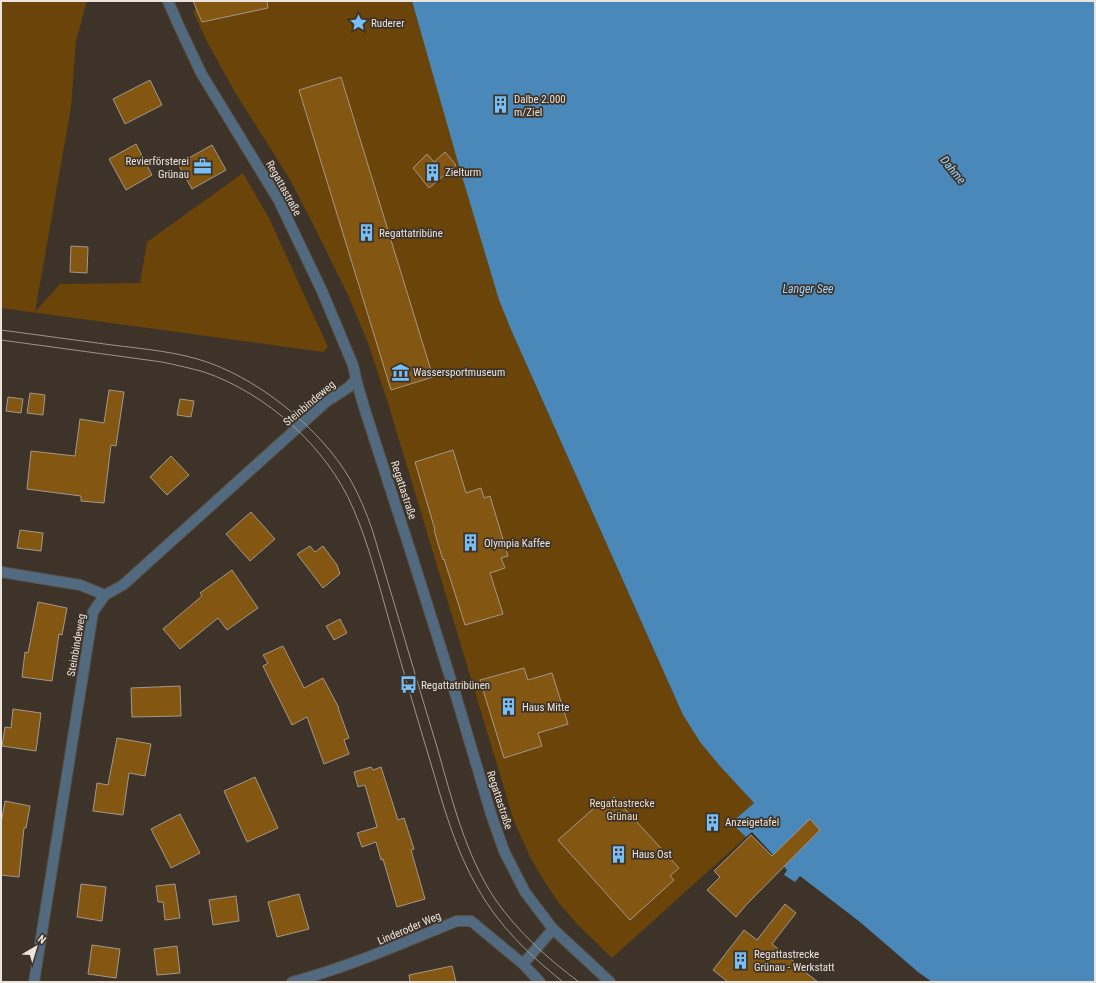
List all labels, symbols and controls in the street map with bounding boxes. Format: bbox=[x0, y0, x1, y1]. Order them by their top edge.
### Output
place icon: Ruderer bbox=[348, 13, 368, 33]
place label: Ruderer bbox=[371, 17, 405, 30]
place label: Dalbe 2.000 m/Ziel bbox=[514, 93, 566, 119]
building icon: Dalbe 2.000 m/Ziel bbox=[491, 95, 511, 115]
water label: Dahme bbox=[937, 153, 969, 187]
place label: Revierförsterei Grünau bbox=[126, 155, 189, 181]
office icon: Revierförsterei Grünau bbox=[192, 157, 212, 177]
street label: Regattastraße bbox=[263, 158, 304, 218]
building icon: Zielturm bbox=[422, 162, 442, 182]
place label: Zielturm bbox=[445, 166, 481, 179]
building icon: Regattatribüne bbox=[356, 223, 376, 243]
place label: Regattatribüne bbox=[379, 227, 443, 240]
water label: Langer See bbox=[782, 282, 834, 296]
museum icon: Wassersportmuseum bbox=[390, 362, 410, 382]
place label: Wassersportmuseum bbox=[413, 366, 505, 379]
street label: Steinbindeweg bbox=[281, 378, 338, 429]
street label: Regattastraße bbox=[388, 459, 419, 521]
building icon: Olympia Kaffee bbox=[461, 533, 481, 553]
place label: Olympia Kaffee bbox=[484, 537, 550, 550]
street label: Steinbindeweg bbox=[65, 613, 88, 678]
bus stop icon: Regattatribünen bbox=[398, 675, 418, 695]
place label: Regattatribünen bbox=[421, 679, 490, 692]
building icon: Haus Mitte bbox=[499, 697, 519, 717]
place label: Haus Mitte bbox=[522, 701, 569, 714]
street label: Regattastraße bbox=[484, 769, 515, 831]
park label: Regattastrecke Grünau bbox=[589, 797, 655, 823]
building icon: Anzeigetafel bbox=[702, 812, 722, 832]
place label: Anzeigetafel bbox=[725, 816, 779, 829]
building icon: Haus Ost bbox=[609, 844, 629, 864]
place label: Haus Ost bbox=[632, 848, 672, 861]
street label: Linderoder Weg bbox=[375, 909, 443, 948]
north arrow bbox=[16, 927, 56, 967]
text: N bbox=[35, 932, 49, 947]
place label: Regattastrecke Grünau - Werkstatt bbox=[754, 948, 835, 974]
building icon: Regattastrecke Grünau - Werkstatt bbox=[731, 950, 751, 970]

